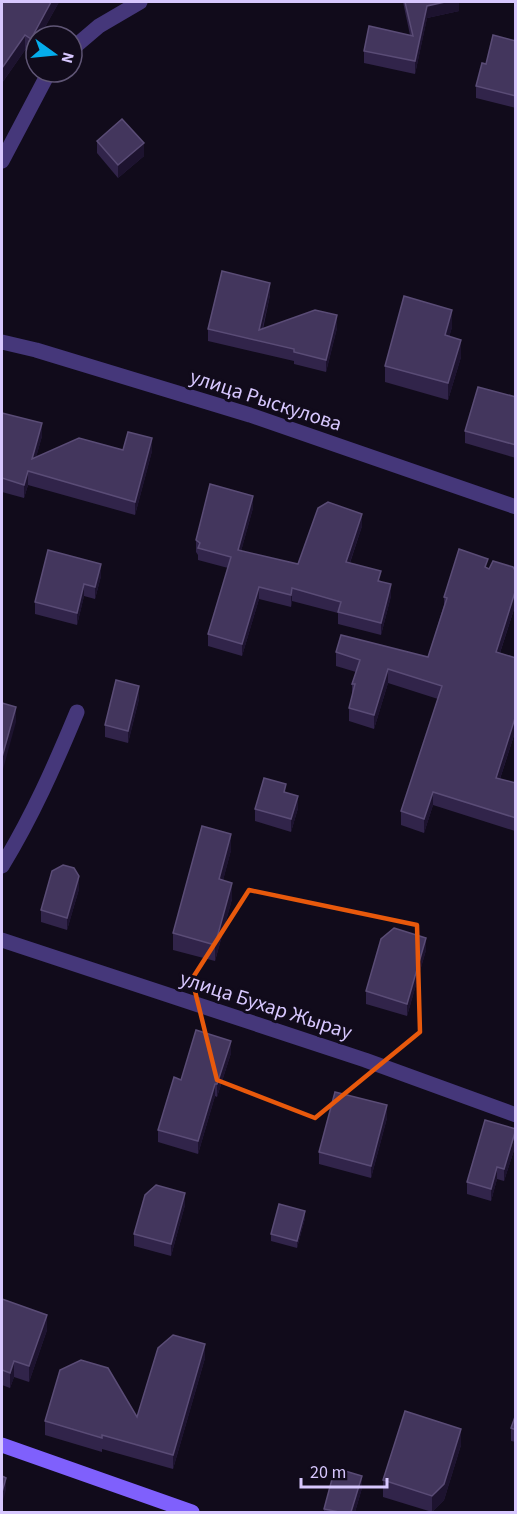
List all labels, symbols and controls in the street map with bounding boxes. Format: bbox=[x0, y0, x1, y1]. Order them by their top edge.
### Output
north arrow bbox=[24, 24, 84, 84]
text: N bbox=[56, 50, 80, 66]
street label: улица Рыскулова bbox=[186, 361, 346, 439]
street label: улица Бухар Жырау bbox=[176, 963, 356, 1047]
scale bar bbox=[301, 1451, 386, 1489]
text: 20 m bbox=[310, 1460, 346, 1485]

